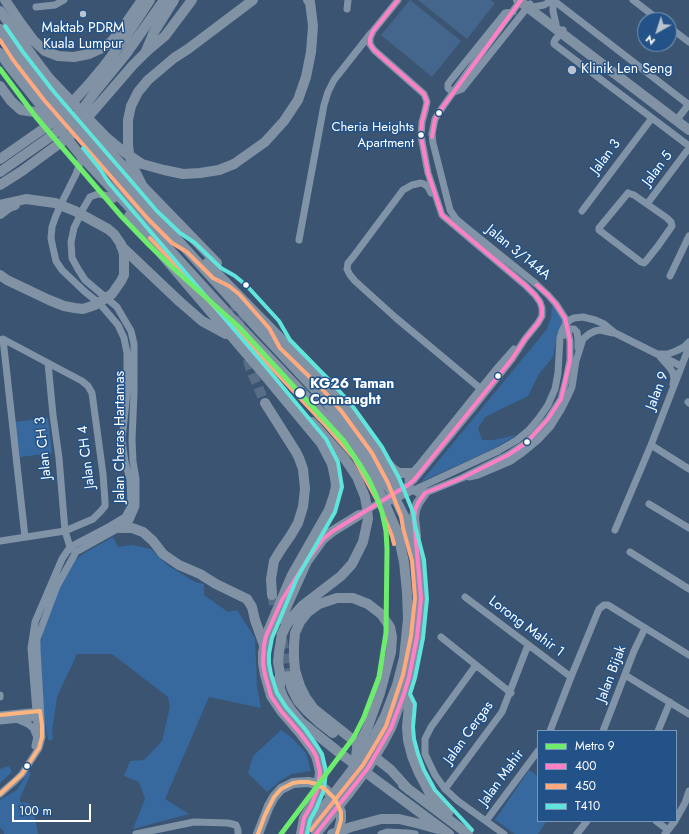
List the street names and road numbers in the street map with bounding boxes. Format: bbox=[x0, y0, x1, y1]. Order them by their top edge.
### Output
street label: Jalan 3 bbox=[587, 136, 625, 178]
street label: Jalan 5 bbox=[639, 148, 677, 190]
street label: Jalan 3/144A bbox=[482, 222, 554, 284]
street label: Jalan 9 bbox=[643, 369, 673, 413]
street label: Jalan Cheras Hartamas bbox=[113, 371, 129, 503]
street label: Jalan CH 3 bbox=[32, 416, 56, 480]
street label: Jalan CH 4 bbox=[75, 424, 99, 490]
street label: Lorong Mahir 1 bbox=[485, 593, 567, 661]
street label: Jalan Bijak bbox=[594, 643, 630, 705]
street label: Jalan Cergas bbox=[441, 698, 497, 768]
street label: Jalan Mahir bbox=[476, 747, 528, 809]

